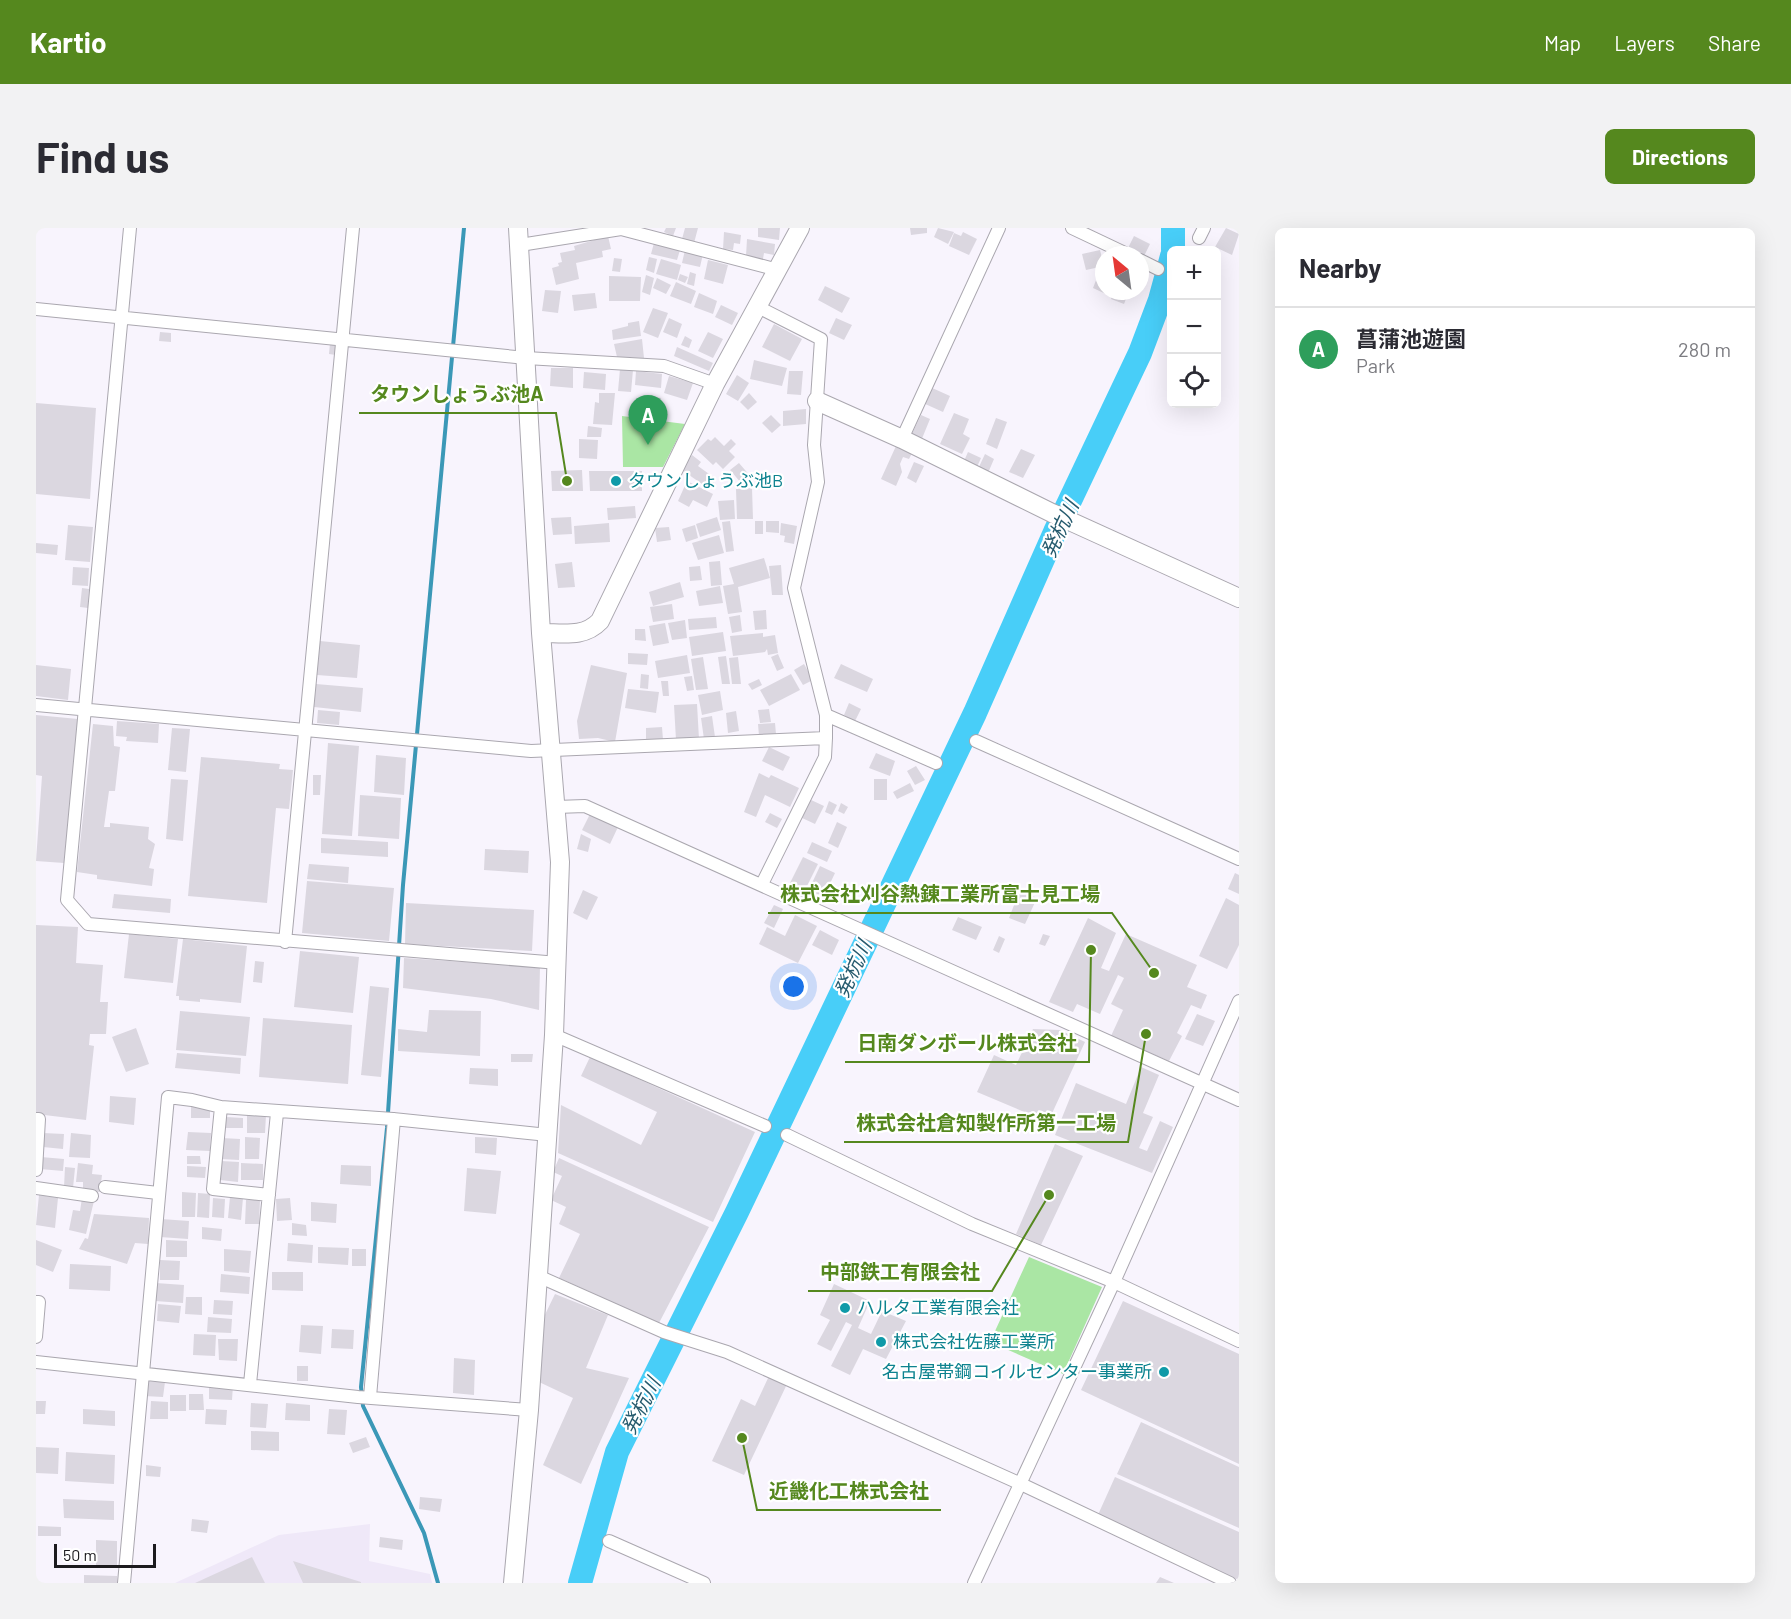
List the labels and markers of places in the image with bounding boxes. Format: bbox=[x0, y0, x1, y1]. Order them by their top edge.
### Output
callout: タウンしょうぶ池A bbox=[359, 375, 556, 413]
pin: A bbox=[628, 396, 668, 445]
place label: タウンしょうぶ池B bbox=[628, 469, 783, 491]
marker: タウンしょうぶ池B bbox=[609, 474, 623, 488]
callout: 株式会社刈谷熱錬工業所富士見工場 bbox=[768, 875, 1112, 913]
callout: 日南ダンボール株式会社 bbox=[845, 1024, 1089, 1062]
callout: 株式会社倉知製作所第一工場 bbox=[844, 1104, 1128, 1142]
callout: 中部鉄工有限会社 bbox=[808, 1253, 992, 1291]
place label: ハルタ工業有限会社 bbox=[857, 1296, 1019, 1318]
marker: ハルタ工業有限会社 bbox=[838, 1301, 852, 1315]
place label: 株式会社佐藤工業所 bbox=[893, 1330, 1055, 1352]
marker: 株式会社佐藤工業所 bbox=[874, 1335, 888, 1349]
place label: 名古屋帯鋼コイルセンター事業所 bbox=[882, 1360, 1152, 1382]
marker: 名古屋帯鋼コイルセンター事業所 bbox=[1157, 1365, 1171, 1379]
callout: 近畿化工株式会社 bbox=[757, 1472, 941, 1510]

